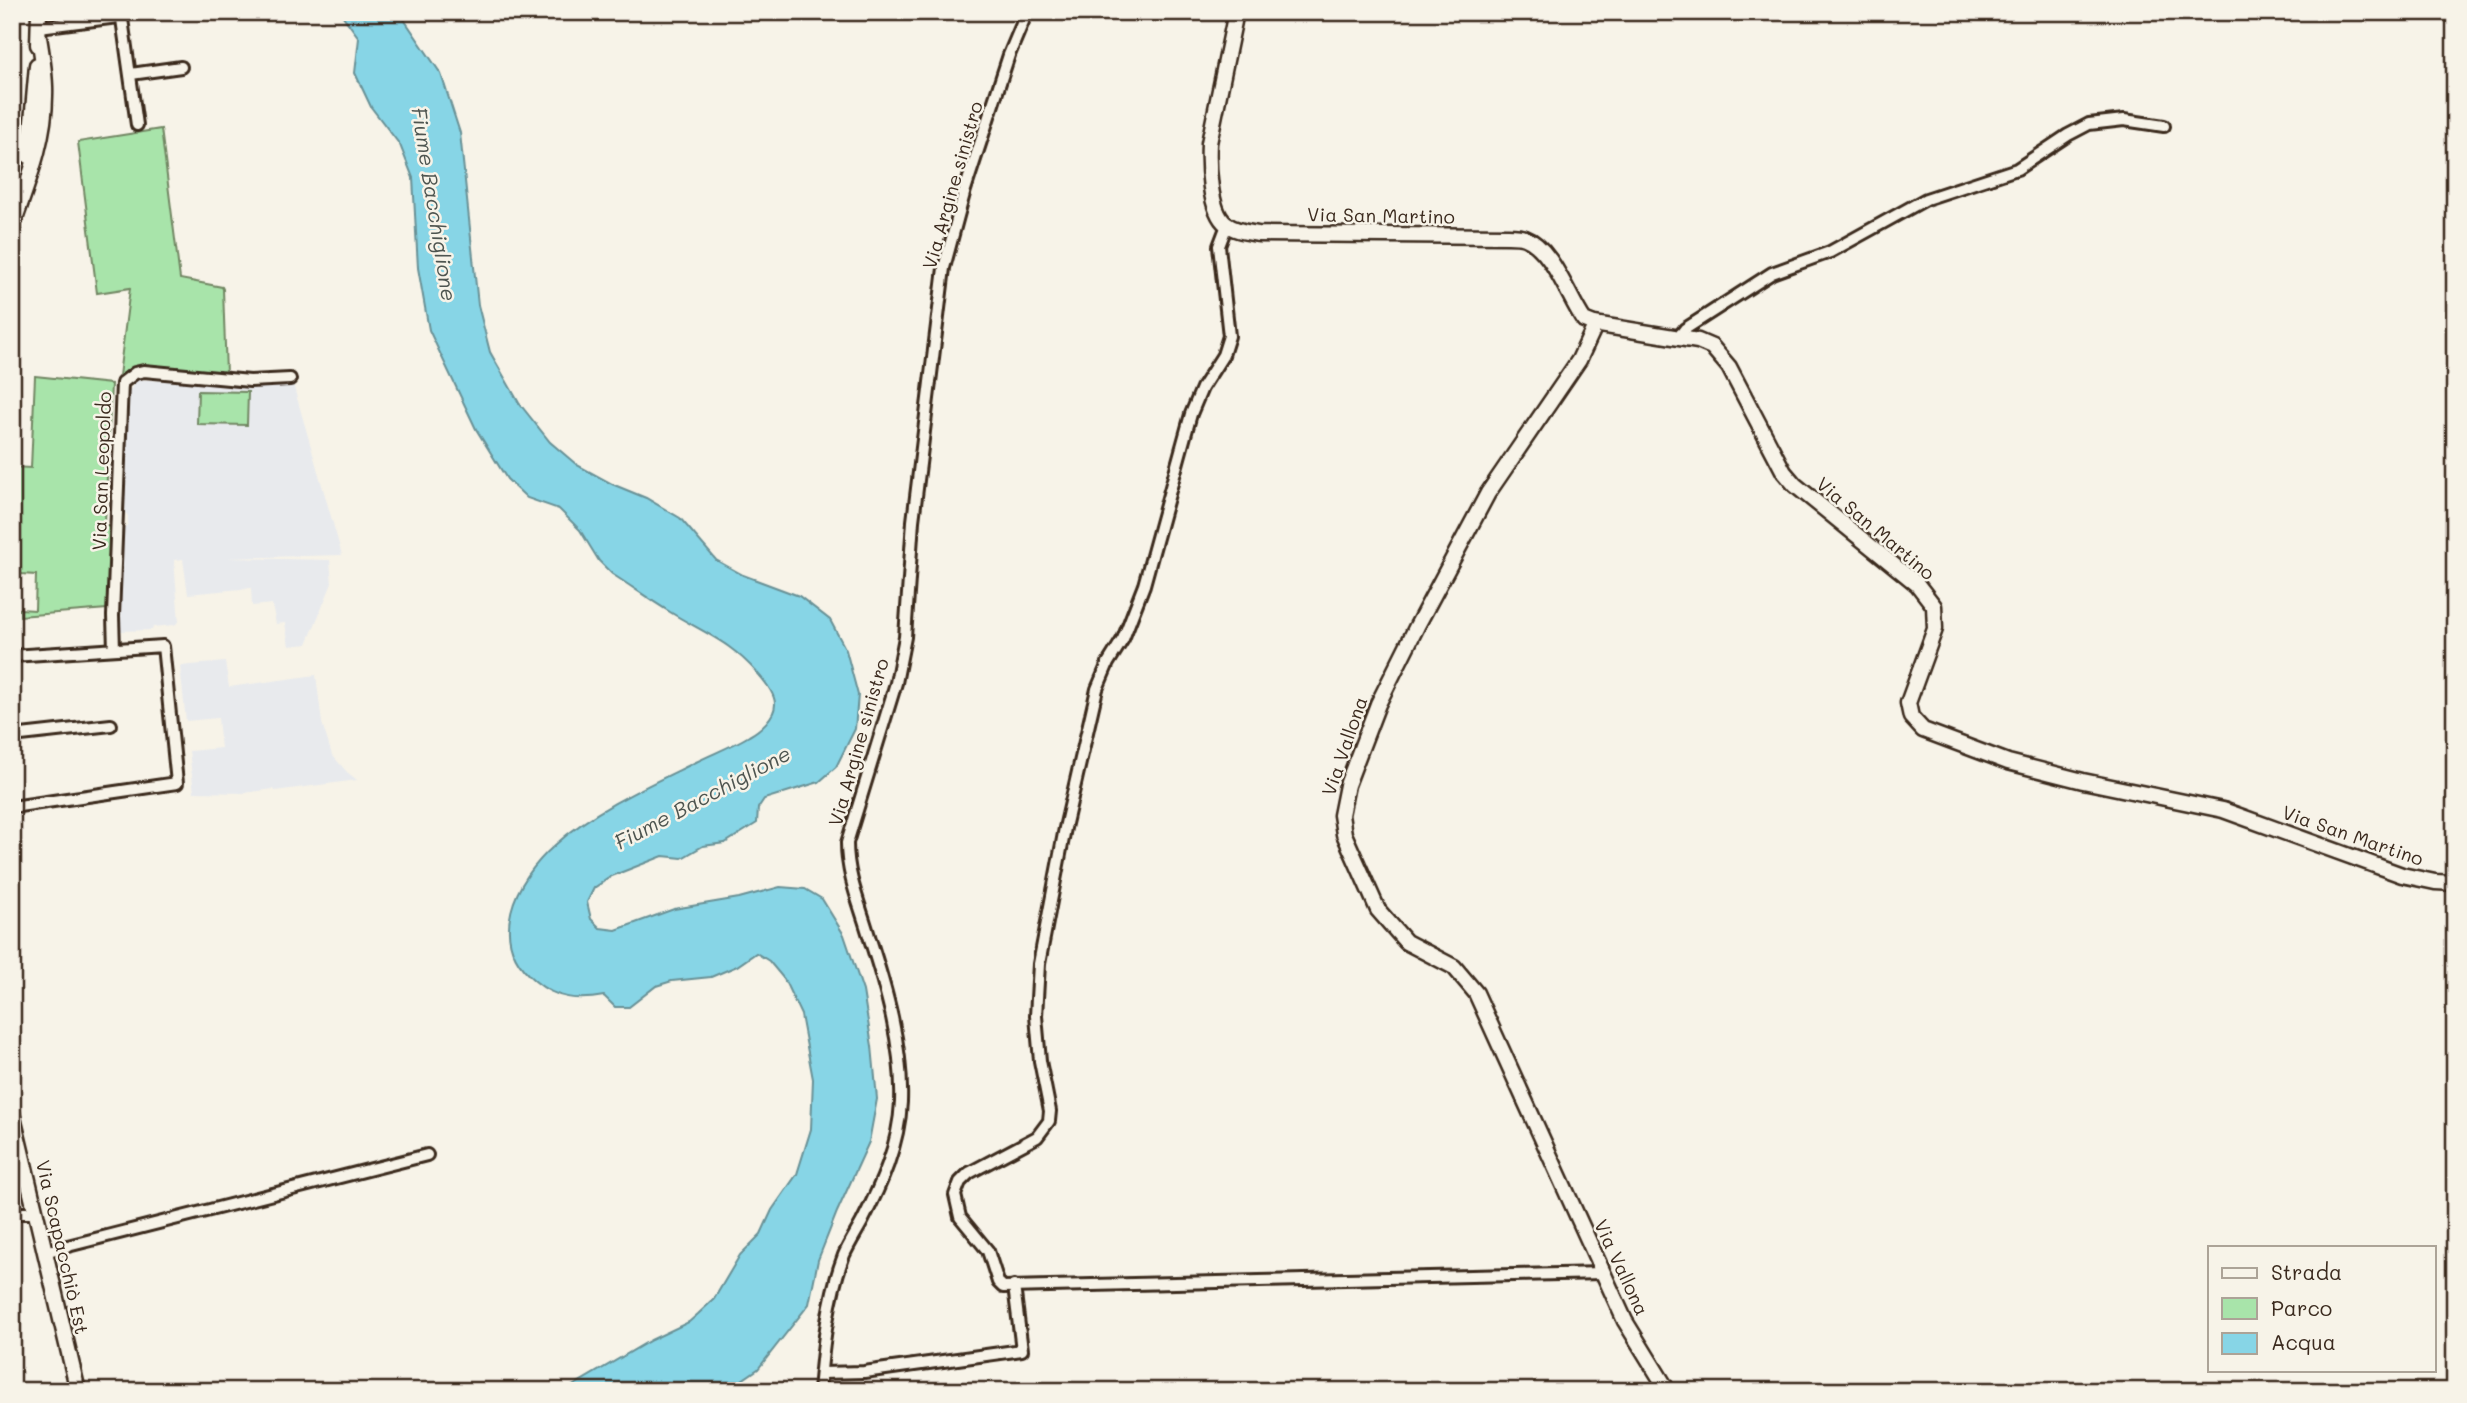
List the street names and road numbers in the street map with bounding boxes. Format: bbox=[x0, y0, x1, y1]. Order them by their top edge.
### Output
street label: Via Argine sinistro bbox=[916, 98, 988, 272]
street label: Via San Martino bbox=[1307, 201, 1455, 229]
street label: Via San Leopoldo bbox=[86, 391, 116, 551]
street label: Via San Martino bbox=[1811, 471, 1941, 585]
street label: Via Argine sinistro bbox=[822, 655, 894, 829]
street label: Via Vallona bbox=[1315, 693, 1373, 799]
street label: Via San Martino bbox=[2279, 799, 2427, 871]
street label: Via Scapacchiò Est bbox=[31, 1158, 95, 1336]
street label: Via Vallona bbox=[1589, 1215, 1655, 1319]

